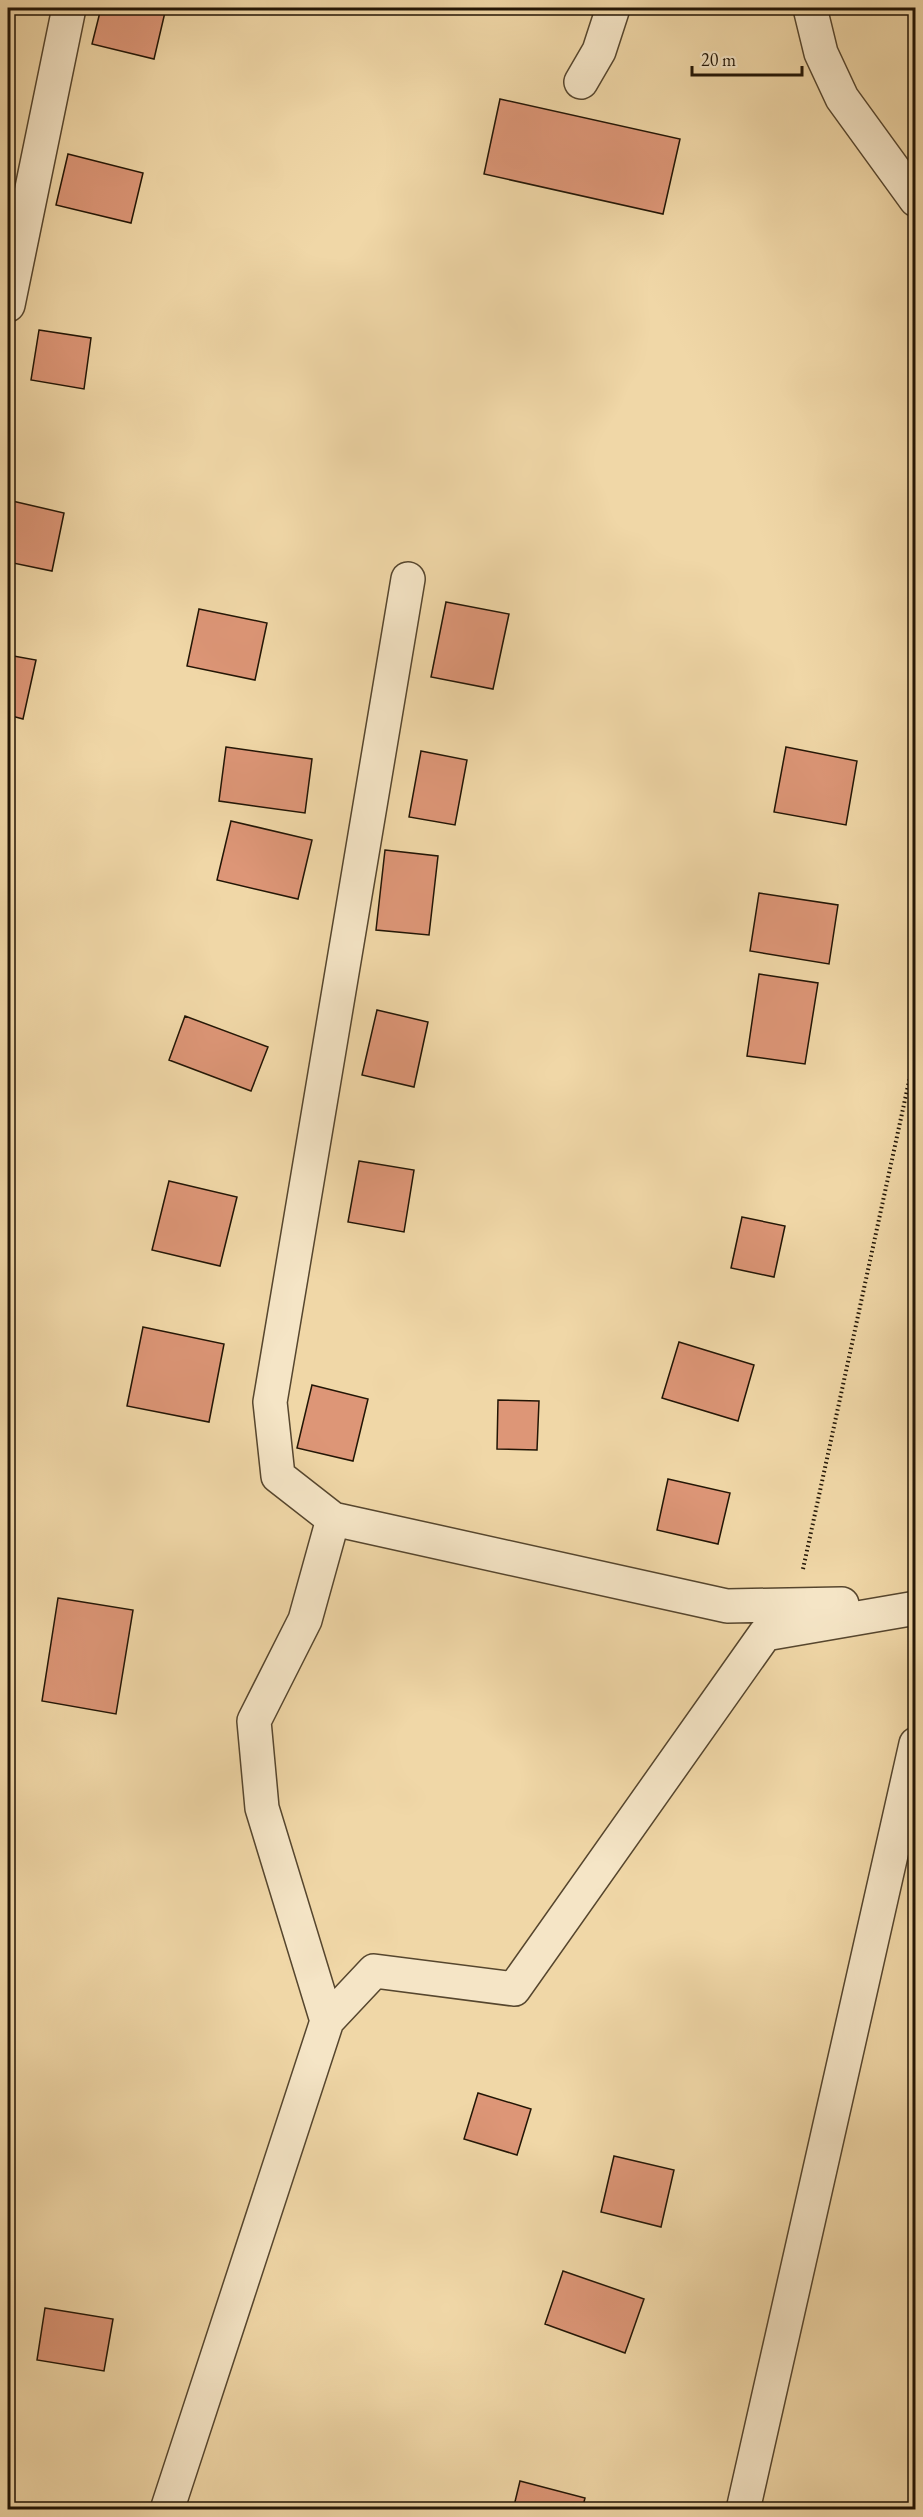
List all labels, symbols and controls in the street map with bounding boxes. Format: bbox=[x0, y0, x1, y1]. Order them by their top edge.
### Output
scale bar bbox=[692, 39, 802, 77]
text: 20 m bbox=[701, 48, 736, 71]

